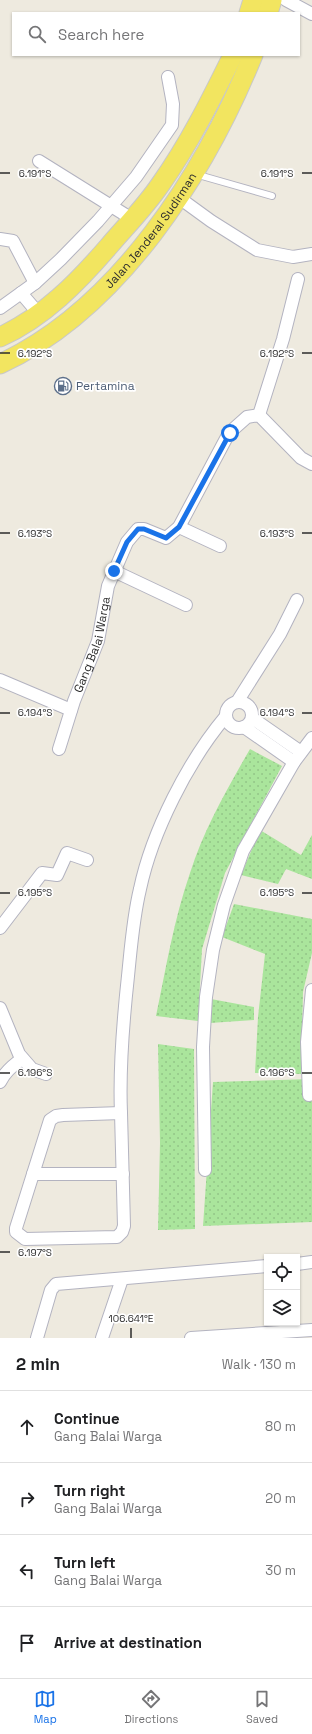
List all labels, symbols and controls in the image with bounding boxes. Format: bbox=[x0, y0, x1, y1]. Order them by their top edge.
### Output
search box bbox=[12, 12, 300, 56]
icon: search bbox=[26, 23, 48, 45]
text: Search here bbox=[58, 25, 144, 44]
text: 6.191°S bbox=[19, 167, 51, 180]
text: 6.191°S bbox=[261, 167, 293, 180]
street label: Jalan Jenderal Sudirman bbox=[101, 170, 200, 292]
text: 6.192°S bbox=[18, 347, 52, 360]
text: 6.192°S bbox=[260, 347, 294, 360]
fuel station icon: Pertamina bbox=[53, 376, 73, 396]
place label: Pertamina bbox=[76, 378, 135, 394]
route start bbox=[221, 424, 239, 442]
text: 6.193°S bbox=[18, 527, 52, 540]
text: 6.193°S bbox=[260, 527, 294, 540]
route end bbox=[105, 562, 123, 580]
street label: Gang Balai Warga bbox=[70, 595, 114, 695]
text: 6.194°S bbox=[18, 706, 52, 719]
text: 6.194°S bbox=[260, 706, 294, 719]
text: 6.195°S bbox=[18, 886, 52, 899]
text: 6.195°S bbox=[260, 886, 294, 899]
text: 6.196°S bbox=[18, 1066, 52, 1079]
text: 6.196°S bbox=[260, 1066, 294, 1079]
text: 6.197°S bbox=[18, 1246, 52, 1259]
map controls bbox=[264, 1254, 300, 1326]
button: locate bbox=[264, 1254, 300, 1290]
button: layers bbox=[264, 1290, 300, 1326]
text: 106.641°E bbox=[109, 1312, 154, 1325]
text: 2 min bbox=[16, 1353, 60, 1375]
text: Walk · 130 m bbox=[222, 1356, 296, 1373]
text: Continue bbox=[54, 1409, 120, 1428]
icon: ahead bbox=[16, 1416, 38, 1438]
text: 80 m bbox=[265, 1418, 296, 1435]
text: Gang Balai Warga bbox=[54, 1428, 162, 1445]
text: Turn right bbox=[54, 1481, 125, 1500]
icon: right bbox=[16, 1488, 38, 1510]
text: 20 m bbox=[265, 1490, 296, 1507]
text: Gang Balai Warga bbox=[54, 1500, 162, 1517]
text: Turn left bbox=[54, 1553, 116, 1572]
icon: left bbox=[16, 1560, 38, 1582]
text: 30 m bbox=[265, 1562, 296, 1579]
text: Gang Balai Warga bbox=[54, 1572, 162, 1589]
icon: arrive bbox=[16, 1632, 38, 1654]
text: Arrive at destination bbox=[54, 1633, 202, 1652]
tab: Map bbox=[34, 1688, 57, 1726]
tab: Directions bbox=[124, 1688, 178, 1726]
tab: Saved bbox=[246, 1688, 278, 1726]

